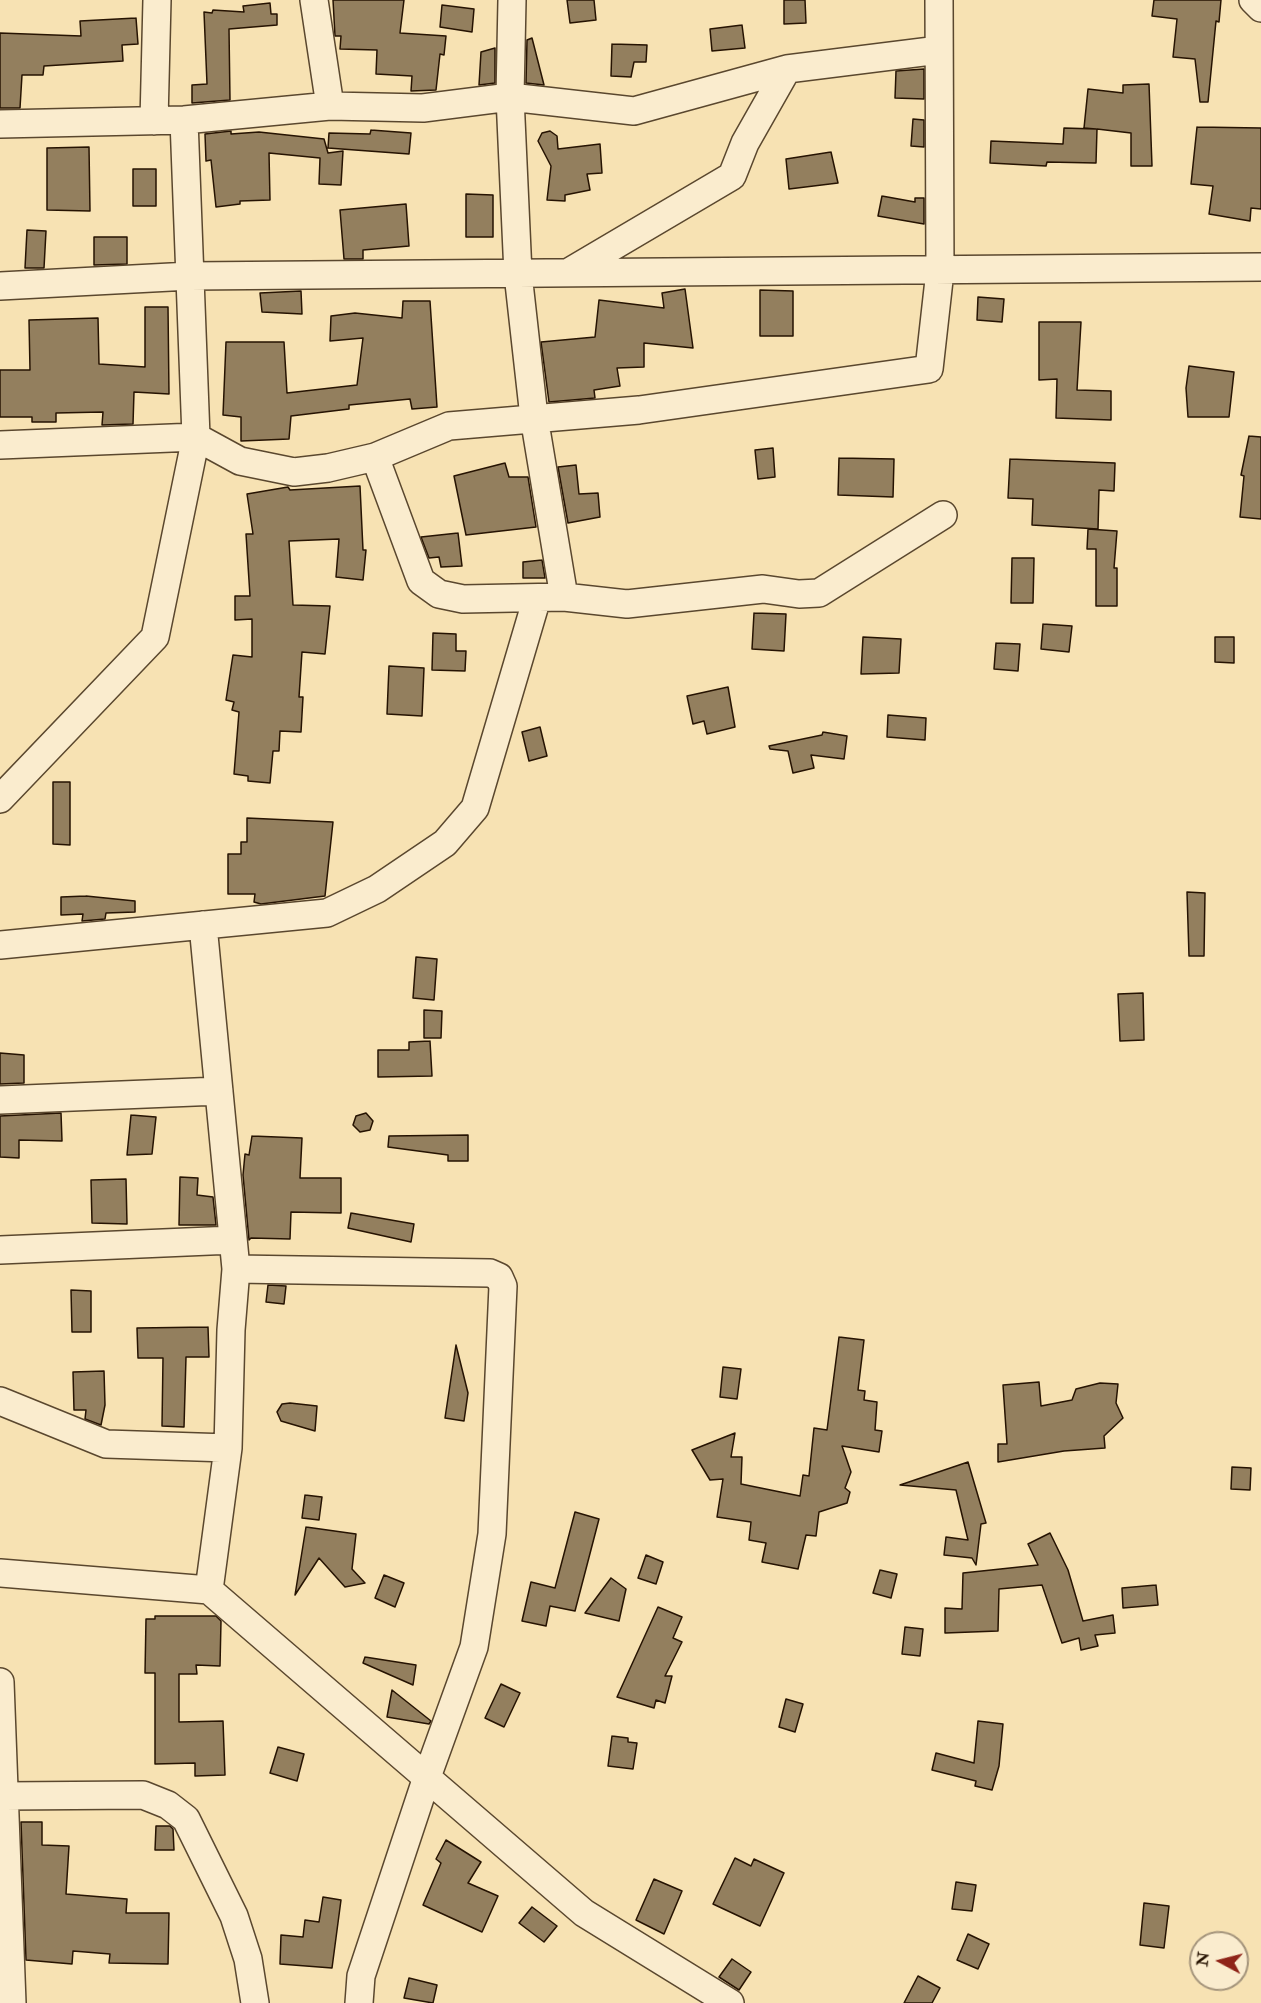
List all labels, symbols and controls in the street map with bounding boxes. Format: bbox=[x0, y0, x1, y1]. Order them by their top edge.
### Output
north arrow bbox=[1189, 1931, 1249, 1991]
text: N bbox=[1192, 1951, 1214, 1967]

